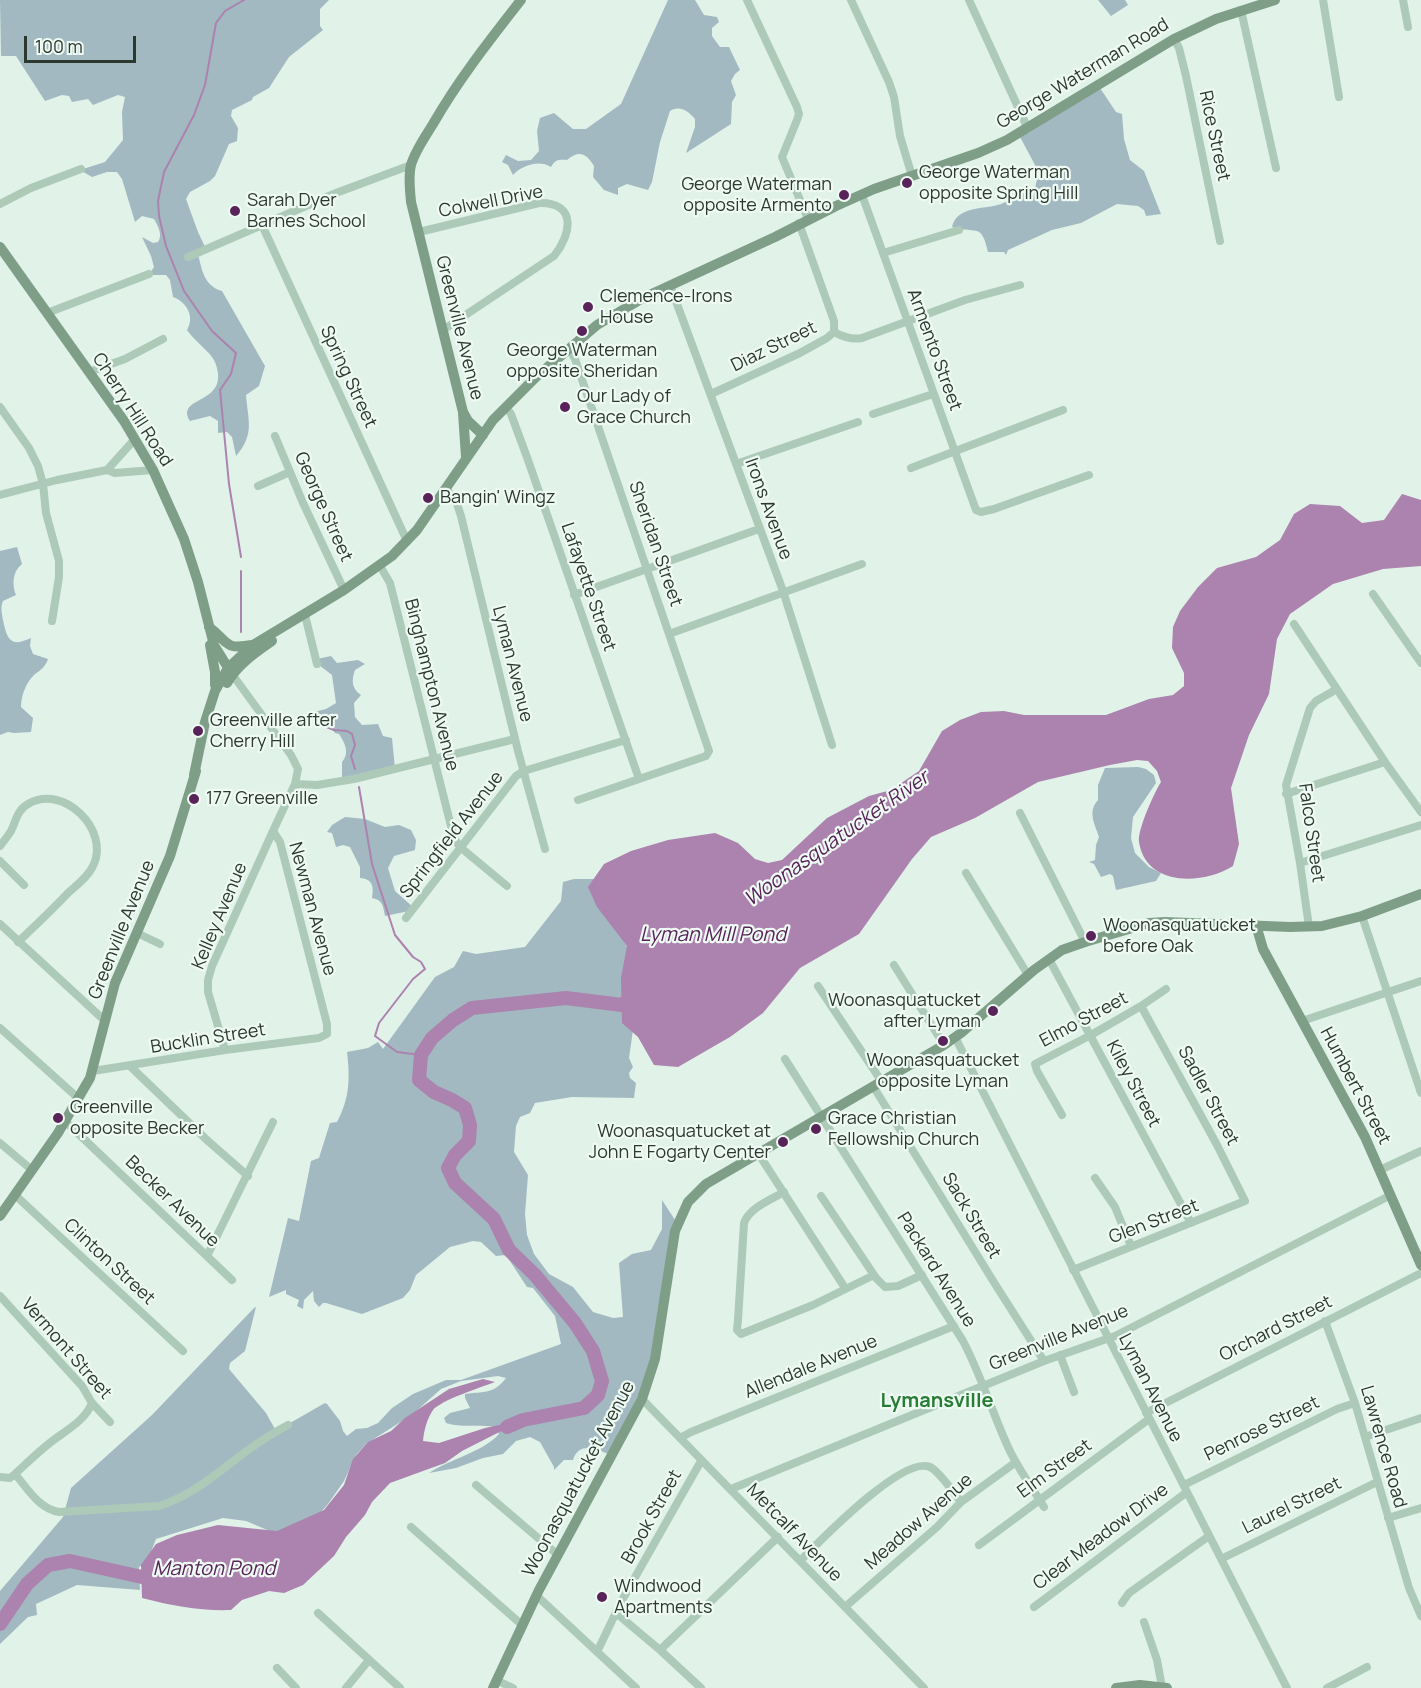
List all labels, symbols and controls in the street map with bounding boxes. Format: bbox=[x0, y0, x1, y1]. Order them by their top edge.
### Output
street label: George Waterman Road bbox=[993, 14, 1173, 134]
scale bar bbox=[27, 24, 140, 62]
text: 100 m bbox=[35, 34, 83, 58]
street label: Rice Street bbox=[1194, 89, 1234, 183]
place label: George Waterman opposite Spring Hill bbox=[919, 162, 1078, 204]
place label: George Waterman opposite Armento bbox=[681, 174, 832, 216]
marker: George Waterman opposite Spring Hill bbox=[900, 176, 914, 190]
street label: Colwell Drive bbox=[437, 181, 545, 223]
marker: George Waterman opposite Armento bbox=[837, 188, 851, 202]
place label: Sarah Dyer Barnes School bbox=[247, 190, 366, 232]
marker: Sarah Dyer Barnes School bbox=[228, 204, 242, 218]
street label: Greenville Avenue bbox=[431, 254, 487, 402]
place label: Clemence-Irons House bbox=[600, 286, 732, 328]
street label: Armento Street bbox=[902, 286, 966, 414]
marker: Clemence-Irons House bbox=[581, 300, 595, 314]
street label: Diaz Street bbox=[728, 317, 820, 377]
street label: Spring Street bbox=[315, 322, 381, 432]
marker: George Waterman opposite Sheridan bbox=[575, 324, 589, 338]
place label: George Waterman opposite Sheridan bbox=[506, 340, 658, 382]
street label: Cherry Hill Road bbox=[87, 349, 177, 471]
place label: Our Lady of Grace Church bbox=[577, 386, 691, 428]
marker: Our Lady of Grace Church bbox=[558, 400, 572, 414]
street label: George Street bbox=[289, 449, 357, 565]
street label: Irons Avenue bbox=[740, 455, 796, 563]
street label: Sheridan Street bbox=[623, 479, 687, 609]
place label: Bangin' Wingz bbox=[440, 487, 556, 509]
marker: Bangin' Wingz bbox=[421, 491, 435, 505]
street label: Lafayette Street bbox=[556, 520, 620, 654]
street label: Binghampton Avenue bbox=[399, 597, 463, 773]
street label: Lyman Avenue bbox=[487, 604, 537, 724]
place label: Greenville after Cherry Hill bbox=[210, 710, 337, 752]
marker: Greenville after Cherry Hill bbox=[191, 724, 205, 738]
water label: Woonasquatucket River bbox=[740, 766, 934, 912]
street label: Springfield Avenue bbox=[396, 767, 508, 903]
street label: Falco Street bbox=[1293, 782, 1329, 884]
place label: 177 Greenville bbox=[206, 788, 318, 810]
marker: 177 Greenville bbox=[187, 792, 201, 806]
street label: Newman Avenue bbox=[284, 840, 340, 978]
street label: Greenville Avenue bbox=[84, 857, 160, 1003]
street label: Kelley Avenue bbox=[188, 859, 252, 973]
place label: Woonasquatucket before Oak bbox=[1103, 915, 1256, 958]
water label: Lyman Mill Pond bbox=[640, 923, 786, 947]
marker: Woonasquatucket before Oak bbox=[1084, 929, 1098, 943]
street label: Elmo Street bbox=[1036, 988, 1132, 1052]
place label: Woonasquatucket after Lyman bbox=[828, 990, 981, 1032]
marker: Woonasquatucket after Lyman bbox=[986, 1004, 1000, 1018]
street label: Bucklin Street bbox=[149, 1019, 267, 1059]
street label: Humbert Street bbox=[1315, 1024, 1395, 1148]
marker: Woonasquatucket opposite Lyman bbox=[936, 1034, 950, 1048]
street label: Kiley Street bbox=[1101, 1037, 1165, 1131]
street label: Sadler Street bbox=[1173, 1043, 1243, 1149]
place label: Woonasquatucket opposite Lyman bbox=[867, 1050, 1019, 1092]
place label: Greenville opposite Becker bbox=[70, 1097, 204, 1140]
place label: Grace Christian Fellowship Church bbox=[828, 1108, 979, 1150]
marker: Greenville opposite Becker bbox=[51, 1111, 65, 1125]
place label: Woonasquatucket at John E Fogarty Center bbox=[589, 1121, 771, 1164]
marker: Grace Christian Fellowship Church bbox=[809, 1122, 823, 1136]
marker: Woonasquatucket at John E Fogarty Center bbox=[776, 1135, 790, 1149]
street label: Becker Avenue bbox=[120, 1152, 224, 1252]
street label: Sack Street bbox=[937, 1169, 1005, 1263]
street label: Glen Street bbox=[1106, 1195, 1202, 1249]
street label: Packard Avenue bbox=[892, 1209, 980, 1331]
street label: Clinton Street bbox=[59, 1214, 159, 1310]
street label: Orchard Street bbox=[1216, 1291, 1336, 1367]
street label: Vermont Street bbox=[16, 1294, 116, 1404]
street label: Greenville Avenue bbox=[986, 1300, 1132, 1376]
street label: Lyman Avenue bbox=[1113, 1330, 1187, 1446]
street label: Allendale Avenue bbox=[741, 1331, 881, 1403]
street label: Woonasquatucket Avenue bbox=[518, 1378, 640, 1580]
street label: Lawrence Road bbox=[1355, 1383, 1411, 1511]
district label: Lymansville bbox=[880, 1389, 994, 1413]
street label: Penrose Street bbox=[1201, 1392, 1323, 1466]
street label: Elm Street bbox=[1014, 1435, 1096, 1503]
street label: Brook Street bbox=[617, 1466, 687, 1568]
street label: Meadow Avenue bbox=[861, 1469, 977, 1575]
street label: Laurel Street bbox=[1239, 1473, 1345, 1539]
street label: Metcalf Avenue bbox=[742, 1479, 846, 1587]
street label: Clear Meadow Drive bbox=[1029, 1479, 1173, 1595]
water label: Manton Pond bbox=[153, 1557, 275, 1581]
place label: Windwood Apartments bbox=[614, 1576, 713, 1618]
marker: Windwood Apartments bbox=[595, 1590, 609, 1604]

